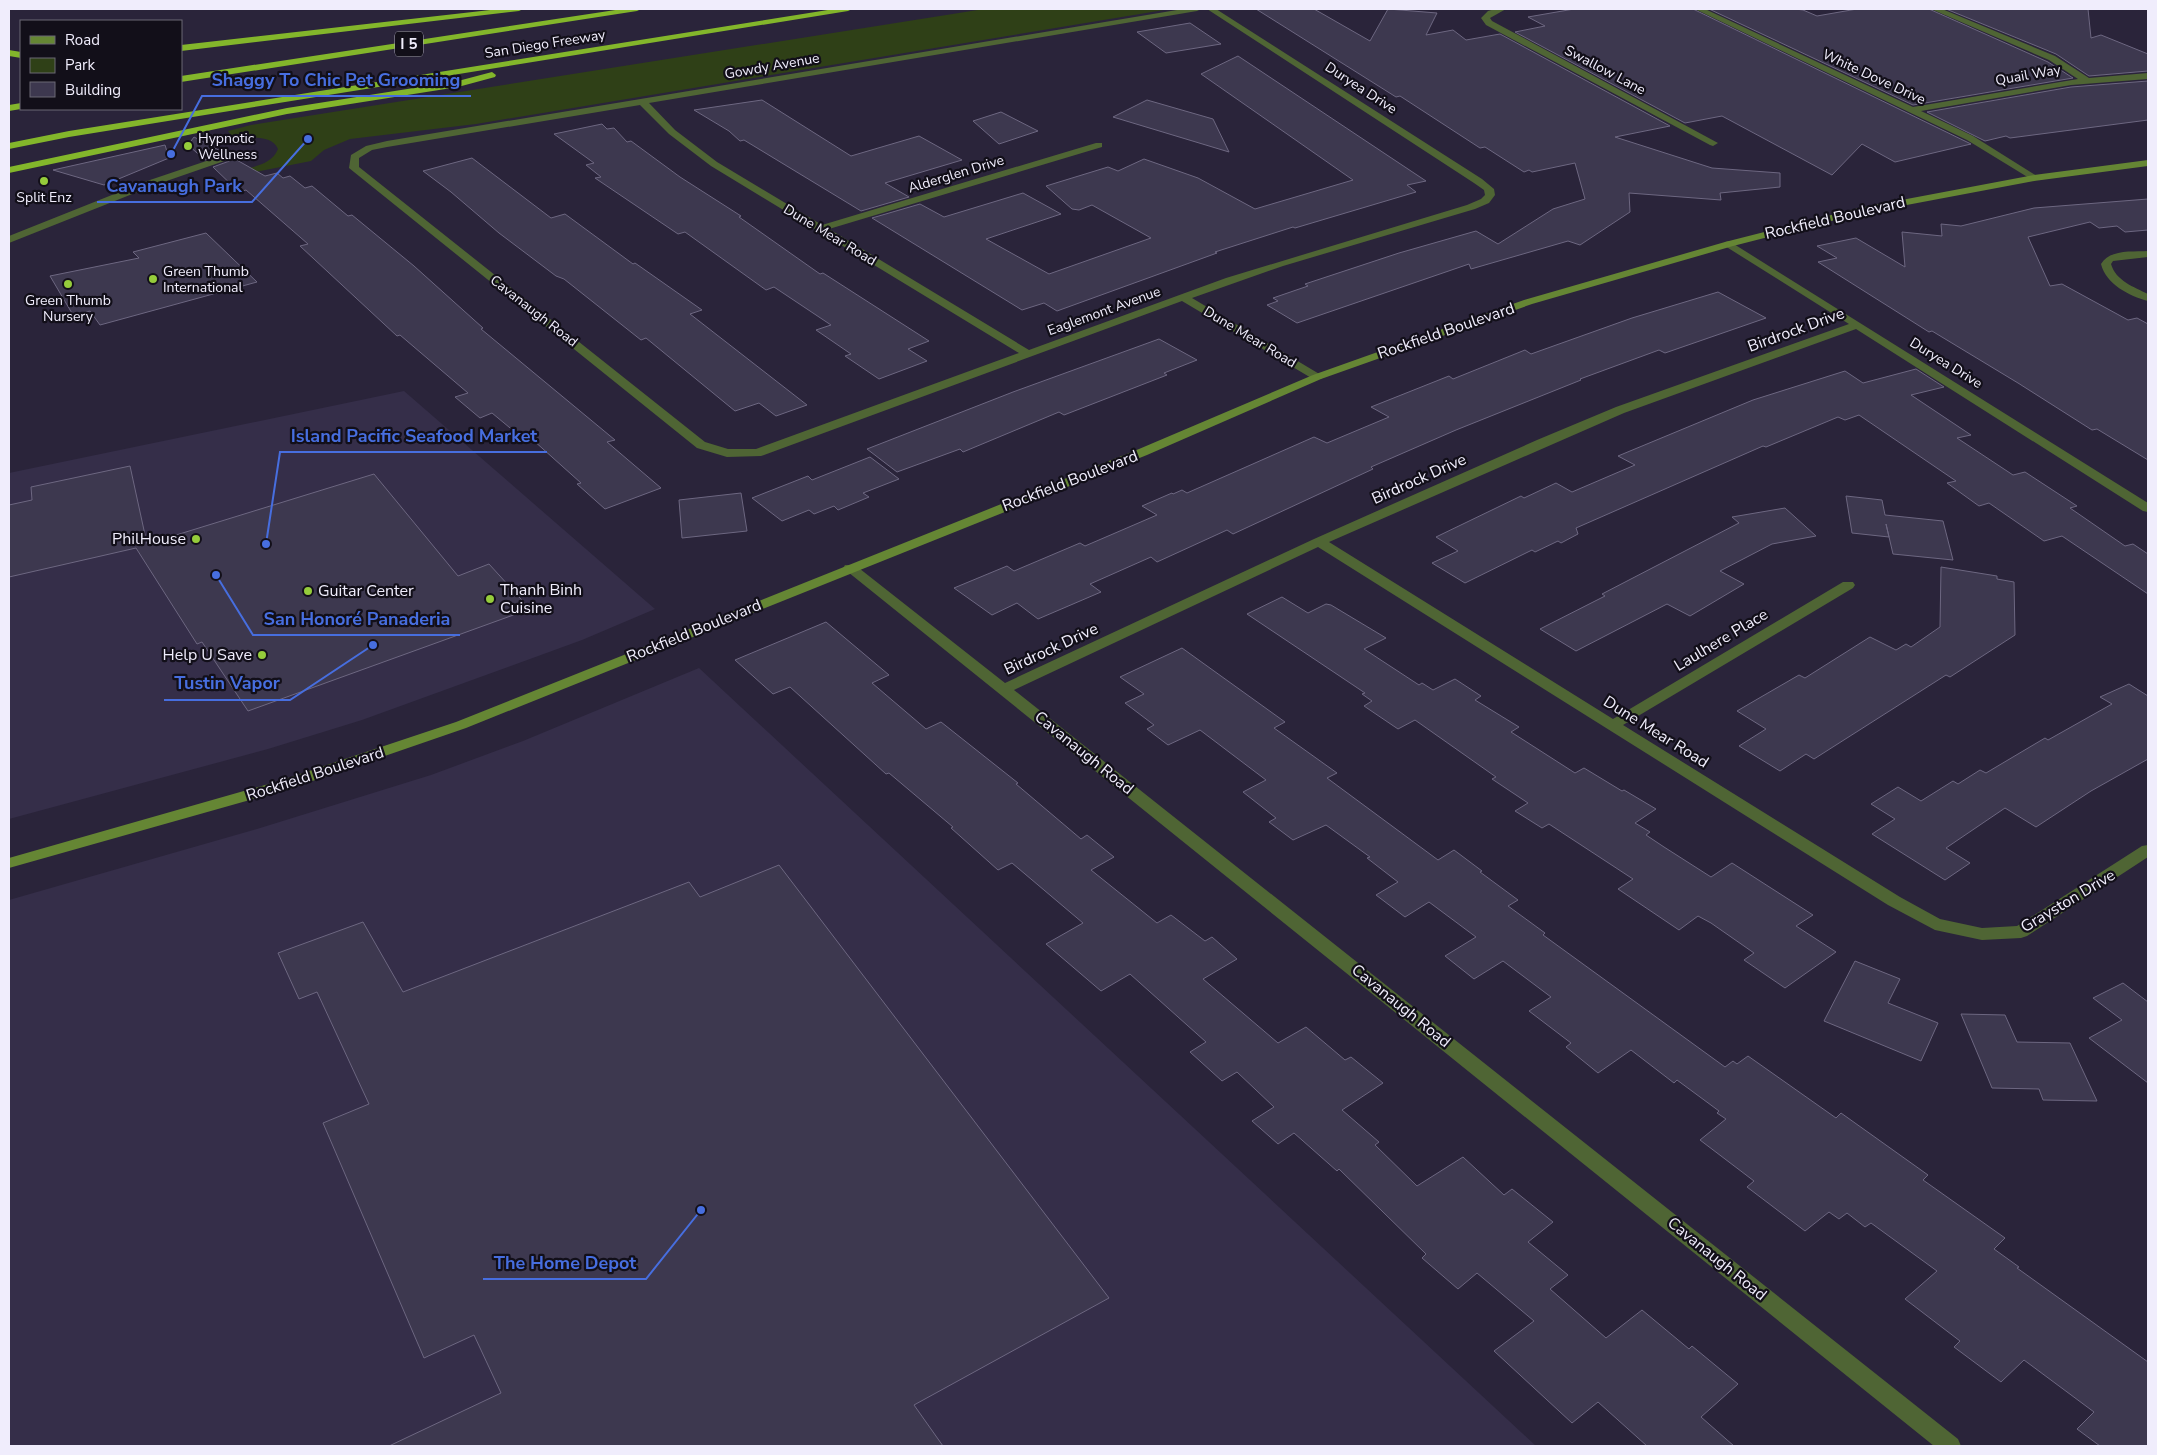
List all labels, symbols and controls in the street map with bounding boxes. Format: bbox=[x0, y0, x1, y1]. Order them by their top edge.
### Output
legend bbox=[20, 20, 182, 110]
street label: San Diego Freeway bbox=[483, 25, 607, 63]
text: Road bbox=[65, 30, 100, 50]
road number: I 5 bbox=[395, 32, 423, 56]
street label: Swallow Lane bbox=[1561, 41, 1649, 99]
street label: White Dove Drive bbox=[1819, 45, 1929, 109]
street label: Gowdy Avenue bbox=[723, 48, 821, 84]
text: Park bbox=[65, 55, 95, 75]
street label: Duryea Drive bbox=[1321, 58, 1401, 118]
street label: Quail Way bbox=[1994, 60, 2063, 90]
callout: Shaggy To Chic Pet Grooming bbox=[202, 63, 471, 96]
text: Shaggy To Chic Pet Grooming bbox=[212, 68, 460, 92]
text: Building bbox=[65, 80, 121, 100]
place label: Hypnotic Wellness bbox=[198, 129, 257, 164]
marker: Hypnotic Wellness bbox=[182, 140, 194, 152]
street label: Alderglen Drive bbox=[906, 150, 1006, 198]
callout: Cavanaugh Park bbox=[97, 169, 252, 202]
text: Cavanaugh Park bbox=[106, 174, 242, 198]
marker: Split Enz bbox=[38, 175, 50, 187]
place label: Split Enz bbox=[16, 188, 72, 207]
street label: Rockfield Boulevard bbox=[1763, 191, 1907, 245]
street label: Dune Mear Road bbox=[780, 200, 880, 270]
place label: Green Thumb International bbox=[163, 262, 249, 297]
street label: Cavanaugh Road bbox=[486, 271, 582, 351]
marker: Green Thumb International bbox=[147, 273, 159, 285]
marker: Green Thumb Nursery bbox=[62, 278, 74, 290]
street label: Eaglemont Avenue bbox=[1045, 282, 1163, 340]
place label: Green Thumb Nursery bbox=[25, 291, 111, 326]
street label: Rockfield Boulevard bbox=[1375, 297, 1517, 365]
street label: Dune Mear Road bbox=[1200, 302, 1300, 372]
street label: Birdrock Drive bbox=[1745, 302, 1847, 358]
street label: Duryea Drive bbox=[1906, 333, 1986, 393]
callout: Island Pacific Seafood Market bbox=[280, 419, 547, 452]
text: Island Pacific Seafood Market bbox=[291, 424, 537, 448]
street label: Rockfield Boulevard bbox=[999, 445, 1141, 517]
street label: Birdrock Drive bbox=[1368, 448, 1470, 510]
place label: PhilHouse bbox=[112, 528, 186, 550]
marker: PhilHouse bbox=[190, 533, 202, 545]
place label: Thanh Binh Cuisine bbox=[500, 579, 582, 619]
place label: Guitar Center bbox=[318, 580, 414, 602]
marker: Guitar Center bbox=[302, 585, 314, 597]
marker: Thanh Binh Cuisine bbox=[484, 593, 496, 605]
street label: Rockfield Boulevard bbox=[623, 594, 765, 668]
callout: San Honoré Panaderia bbox=[253, 602, 460, 635]
street label: Laulhere Place bbox=[1670, 603, 1772, 677]
text: San Honoré Panaderia bbox=[264, 607, 450, 631]
street label: Birdrock Drive bbox=[1000, 618, 1102, 680]
place label: Help U Save bbox=[163, 644, 252, 666]
marker: Help U Save bbox=[256, 649, 268, 661]
callout: Tustin Vapor bbox=[164, 667, 290, 700]
text: Tustin Vapor bbox=[174, 671, 280, 695]
street label: Dune Mear Road bbox=[1599, 691, 1713, 773]
street label: Cavanaugh Road bbox=[1030, 706, 1138, 800]
street label: Rockfield Boulevard bbox=[243, 741, 387, 807]
street label: Grayston Drive bbox=[2017, 864, 2119, 938]
street label: Cavanaugh Road bbox=[1347, 959, 1455, 1053]
street label: Cavanaugh Road bbox=[1663, 1212, 1771, 1306]
callout: The Home Depot bbox=[483, 1246, 646, 1279]
text: The Home Depot bbox=[494, 1251, 636, 1275]

